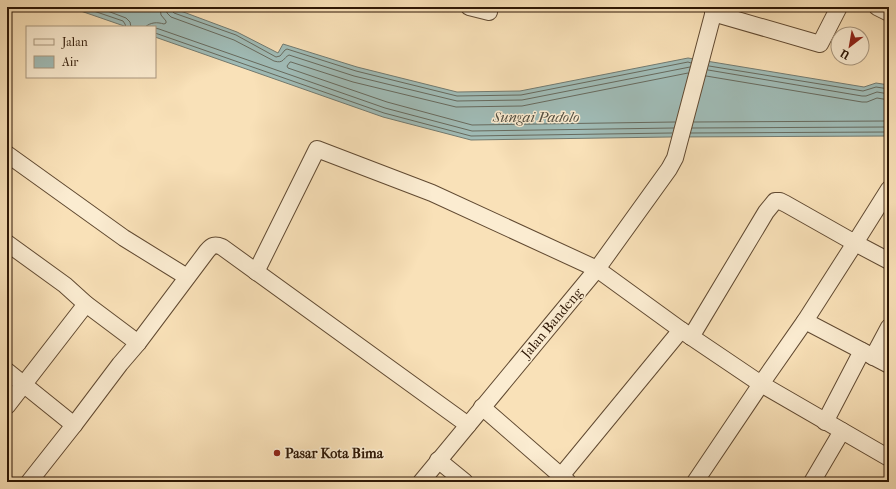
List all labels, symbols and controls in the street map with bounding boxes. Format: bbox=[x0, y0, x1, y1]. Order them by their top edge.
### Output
legend bbox=[26, 26, 156, 78]
north arrow bbox=[830, 26, 870, 66]
text: Jalan bbox=[61, 35, 88, 49]
text: U bbox=[838, 46, 853, 62]
text: Air bbox=[61, 55, 79, 69]
water label: Sungai Padolo bbox=[492, 108, 579, 126]
street label: Jalan Bandeng bbox=[517, 284, 587, 362]
place label: Pasar Kota Bima bbox=[285, 445, 384, 462]
marker: Pasar Kota Bima bbox=[272, 448, 282, 458]

